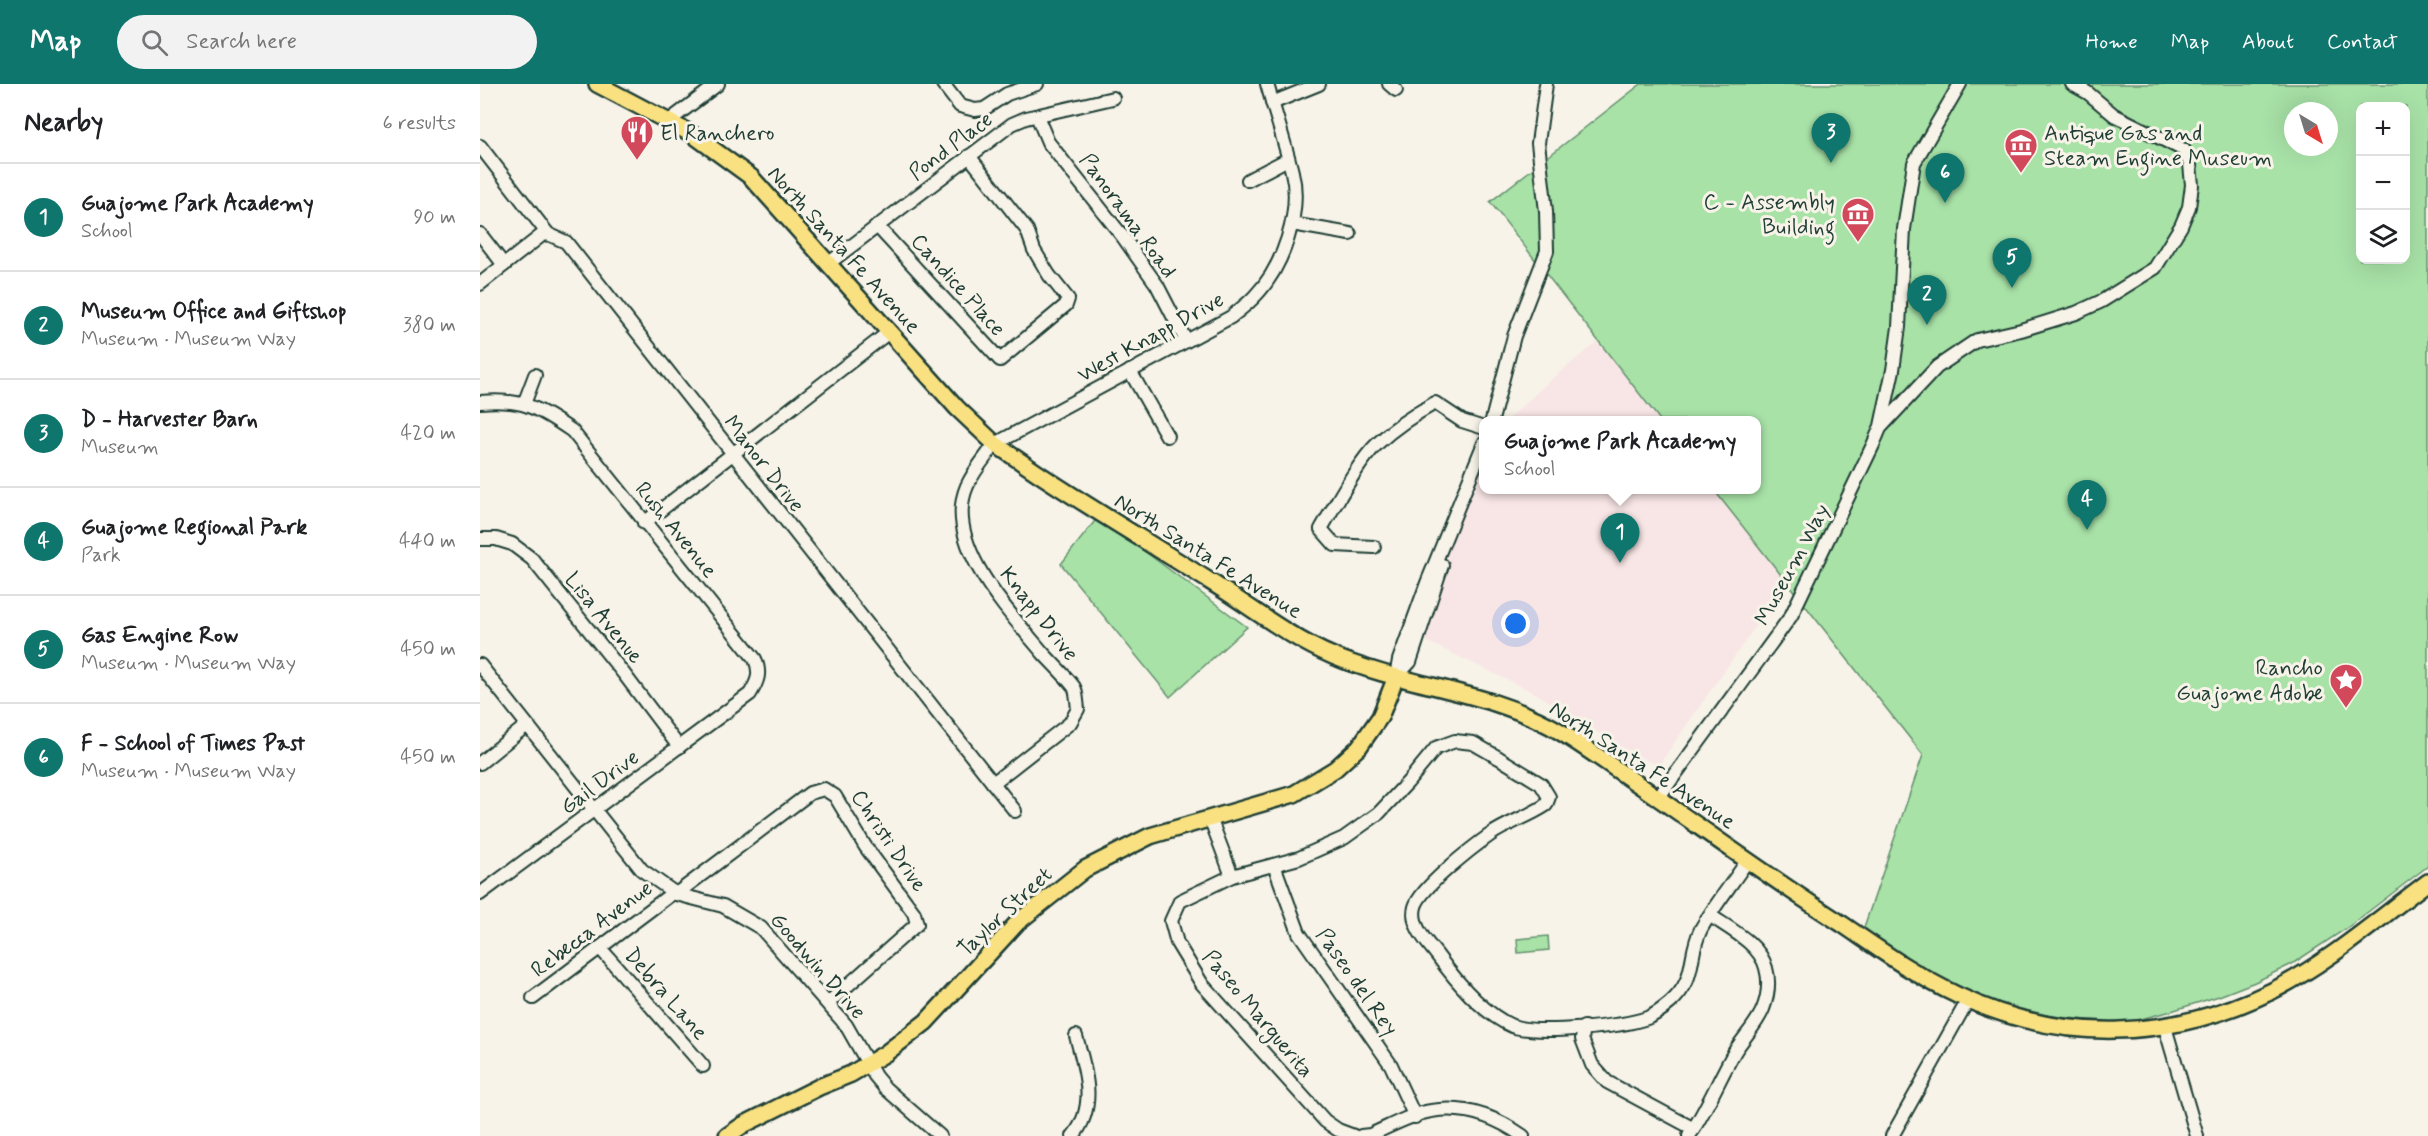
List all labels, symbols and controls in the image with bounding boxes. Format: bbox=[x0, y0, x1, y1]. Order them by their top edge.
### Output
search box bbox=[117, 15, 537, 69]
text: Map bbox=[30, 24, 81, 61]
icon: search bbox=[138, 26, 171, 59]
text: Search here bbox=[186, 28, 297, 56]
text: Home bbox=[2086, 28, 2138, 56]
text: Map bbox=[2171, 28, 2209, 56]
text: About bbox=[2242, 28, 2294, 56]
text: Contact bbox=[2327, 28, 2398, 56]
north arrow bbox=[2284, 102, 2338, 156]
map controls bbox=[2356, 102, 2410, 264]
button: + bbox=[2356, 102, 2410, 156]
text: Nearby bbox=[24, 106, 103, 140]
street label: Pond Place bbox=[904, 106, 999, 187]
text: 6 results bbox=[383, 110, 456, 137]
pin: 3 bbox=[1812, 113, 1850, 163]
restaurant icon: El Ranchero bbox=[619, 114, 655, 161]
place label: El Ranchero bbox=[660, 120, 774, 148]
place label: Antique Gas and Steam Engine Museum bbox=[2044, 120, 2272, 176]
museum icon: Antique Gas and Steam Engine Museum bbox=[2003, 127, 2039, 174]
street label: Panorama Road bbox=[1073, 148, 1182, 284]
pin: 6 bbox=[1926, 154, 1964, 203]
button: − bbox=[2356, 156, 2410, 210]
street label: North Santa Fe Avenue bbox=[761, 161, 926, 340]
place label: C - Assembly Building bbox=[1704, 189, 1835, 245]
text: Guajome Park Academy bbox=[81, 190, 314, 218]
museum icon: C - Assembly Building bbox=[1840, 196, 1876, 243]
text: 1 bbox=[39, 204, 48, 231]
text: 90 m bbox=[413, 204, 456, 231]
button: layers bbox=[2356, 210, 2410, 264]
text: School bbox=[81, 218, 133, 245]
street label: Candice Place bbox=[904, 228, 1011, 343]
pin: 5 bbox=[1992, 238, 2032, 288]
pin: 2 bbox=[1908, 276, 1946, 325]
street label: West Knapp Drive bbox=[1073, 286, 1229, 390]
text: Museum Office and Giftshop bbox=[81, 298, 347, 326]
text: 2 bbox=[39, 312, 48, 339]
text: 380 m bbox=[403, 312, 456, 339]
text: Museum · Museum Way bbox=[81, 326, 296, 353]
text: D - Harvester Barn bbox=[81, 406, 258, 434]
street label: Manor Drive bbox=[717, 410, 810, 519]
popup bbox=[1479, 416, 1761, 494]
text: 3 bbox=[39, 420, 48, 447]
text: 420 m bbox=[400, 420, 456, 447]
text: Guajome Park Academy bbox=[1504, 428, 1736, 456]
text: Museum bbox=[81, 434, 159, 461]
text: School bbox=[1504, 456, 1556, 483]
street label: Rush Avenue bbox=[628, 476, 723, 584]
pin: 4 bbox=[2068, 480, 2106, 530]
street label: North Santa Fe Avenue bbox=[1109, 488, 1307, 626]
street label: Museum Way bbox=[1749, 499, 1837, 631]
text: Guajome Regional Park bbox=[81, 514, 307, 542]
pin: 1 bbox=[1600, 514, 1640, 563]
text: 4 bbox=[38, 528, 49, 555]
text: 440 m bbox=[399, 528, 456, 555]
text: Park bbox=[81, 542, 121, 569]
street label: Knapp Drive bbox=[993, 561, 1084, 667]
street label: Lisa Avenue bbox=[558, 567, 649, 670]
your location bbox=[1501, 609, 1530, 638]
text: Gas Engine Row bbox=[81, 622, 238, 650]
text: 5 bbox=[38, 636, 50, 663]
text: 450 m bbox=[400, 636, 456, 663]
text: Museum · Museum Way bbox=[81, 650, 296, 677]
place label: Rancho Guajome Adobe bbox=[2176, 655, 2323, 709]
place icon: Rancho Guajome Adobe bbox=[2328, 662, 2364, 709]
street label: North Santa Fe Avenue bbox=[1544, 695, 1740, 836]
text: F - School of Times Past bbox=[81, 730, 305, 758]
text: 6 bbox=[38, 744, 49, 771]
text: 450 m bbox=[400, 744, 456, 771]
street label: Gail Drive bbox=[555, 744, 645, 821]
text: Museum · Museum Way bbox=[81, 758, 296, 785]
street label: Christi Drive bbox=[844, 785, 933, 898]
street label: Taylor Street bbox=[952, 861, 1059, 964]
street label: Rebecca Avenue bbox=[526, 875, 659, 984]
street label: Goodwin Drive bbox=[763, 907, 872, 1026]
street label: Paseo del Rey bbox=[1309, 923, 1404, 1042]
street label: Debra Lane bbox=[618, 942, 714, 1047]
street label: Paseo Marguerita bbox=[1193, 945, 1319, 1086]

